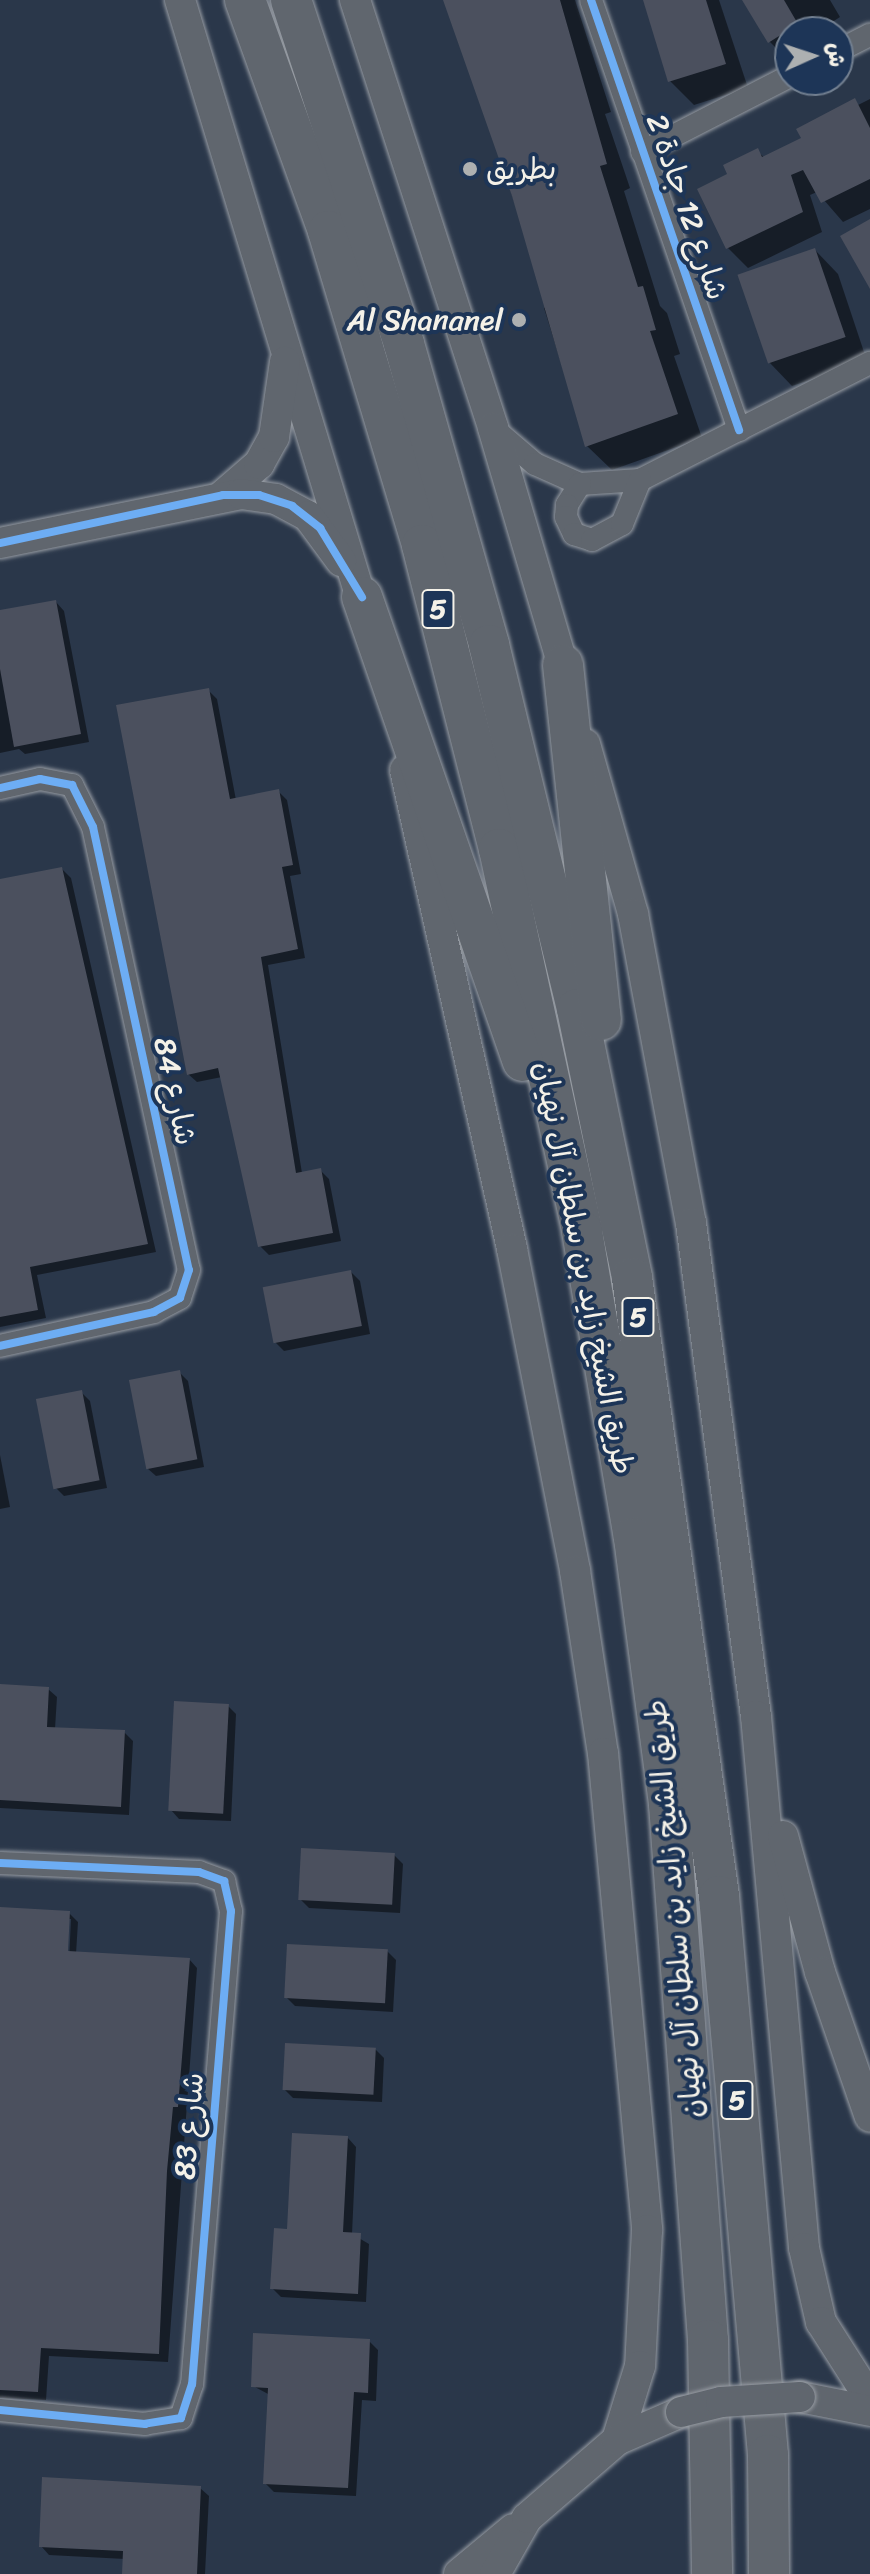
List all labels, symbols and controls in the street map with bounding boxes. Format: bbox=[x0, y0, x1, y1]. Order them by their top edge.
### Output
north arrow bbox=[774, 16, 854, 96]
text: ش bbox=[816, 42, 857, 68]
street label: شارع 12 جادة 2 bbox=[638, 109, 736, 305]
place label: بطريق bbox=[486, 151, 557, 187]
marker: بطريق bbox=[461, 160, 479, 178]
place label: Al Shananel bbox=[347, 302, 503, 338]
marker: Al Shananel bbox=[510, 311, 528, 329]
road number: 5 bbox=[420, 585, 456, 633]
street label: شارع 84 bbox=[146, 1034, 204, 1148]
street label: طريق الشيخ زايد بن سلطان آل نهيان bbox=[526, 1058, 642, 1478]
road number: 5 bbox=[620, 1293, 656, 1341]
street label: طريق الشيخ زايد بن سلطان آل نهيان bbox=[638, 1698, 710, 2120]
street label: شارع 83 bbox=[166, 2071, 212, 2181]
road number: 5 bbox=[719, 2076, 755, 2124]

